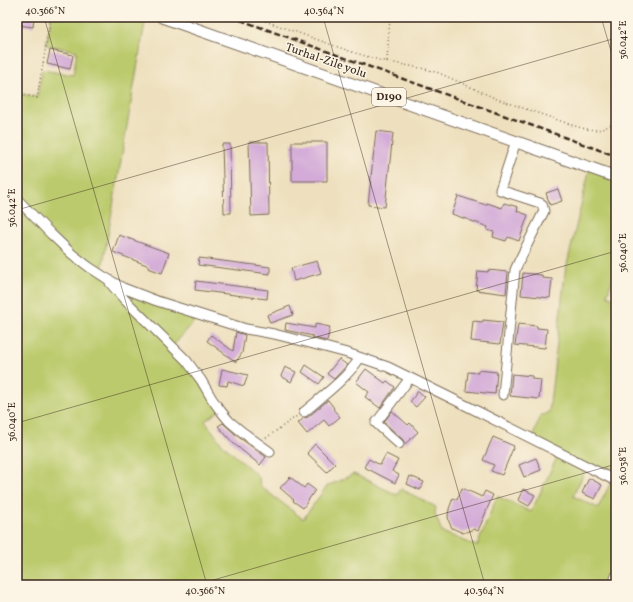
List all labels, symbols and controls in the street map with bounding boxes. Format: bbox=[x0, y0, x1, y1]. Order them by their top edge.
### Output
text: 40.366°N bbox=[25, 4, 66, 18]
text: 40.364°N bbox=[304, 4, 345, 18]
text: 36.042°E bbox=[616, 20, 630, 60]
street label: Turhal-Zile yolu bbox=[283, 40, 369, 82]
road number: D190 bbox=[372, 88, 406, 106]
text: 36.042°E bbox=[5, 188, 19, 228]
text: 36.040°E bbox=[616, 233, 630, 273]
text: 36.040°E bbox=[5, 402, 19, 442]
text: 36.038°E bbox=[616, 447, 630, 485]
text: 40.366°N bbox=[185, 584, 226, 598]
text: 40.364°N bbox=[464, 584, 505, 598]

